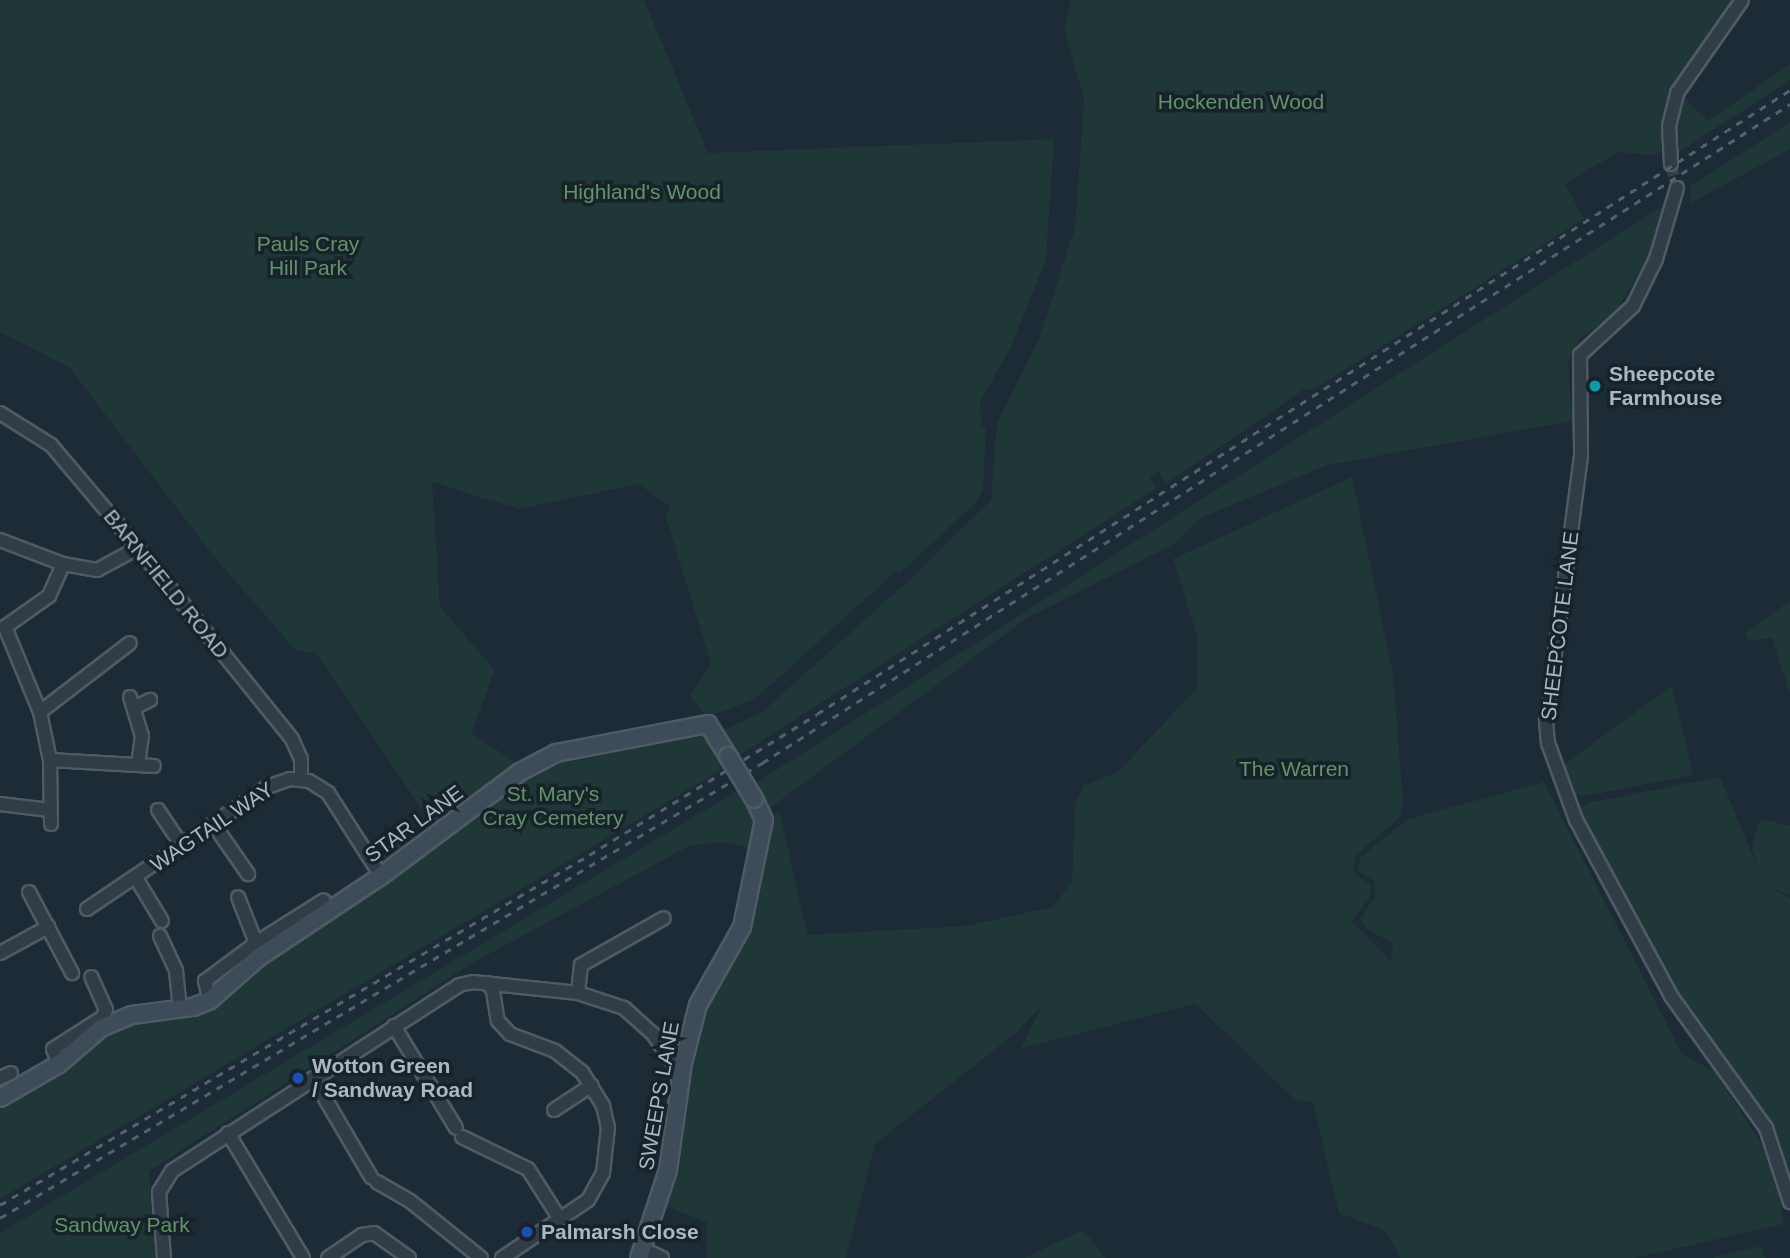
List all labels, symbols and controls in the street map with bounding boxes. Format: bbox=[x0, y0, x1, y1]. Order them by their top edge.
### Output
park label: Hockenden Wood bbox=[1158, 89, 1324, 115]
park label: Highland's Wood bbox=[563, 179, 721, 205]
park label: Pauls Cray Hill Park bbox=[257, 231, 359, 281]
place label: Sheepcote Farmhouse bbox=[1609, 361, 1722, 411]
marker: Sheepcote Farmhouse bbox=[1587, 378, 1603, 394]
street label: BARNFIELD ROAD bbox=[98, 504, 234, 664]
street label: SHEEPCOTE LANE bbox=[1536, 530, 1584, 722]
park label: The Warren bbox=[1239, 756, 1349, 782]
street label: WAGTAIL WAY bbox=[145, 776, 279, 878]
street label: STAR LANE bbox=[360, 780, 468, 868]
park label: St. Mary's Cray Cemetery bbox=[482, 781, 624, 831]
street label: SWEEPS LANE bbox=[634, 1020, 684, 1172]
place label: Wotton Green / Sandway Road bbox=[312, 1053, 473, 1103]
marker: Wotton Green / Sandway Road bbox=[290, 1070, 306, 1086]
park label: Sandway Park bbox=[54, 1212, 190, 1238]
place label: Palmarsh Close bbox=[541, 1219, 699, 1245]
marker: Palmarsh Close bbox=[519, 1224, 535, 1240]

